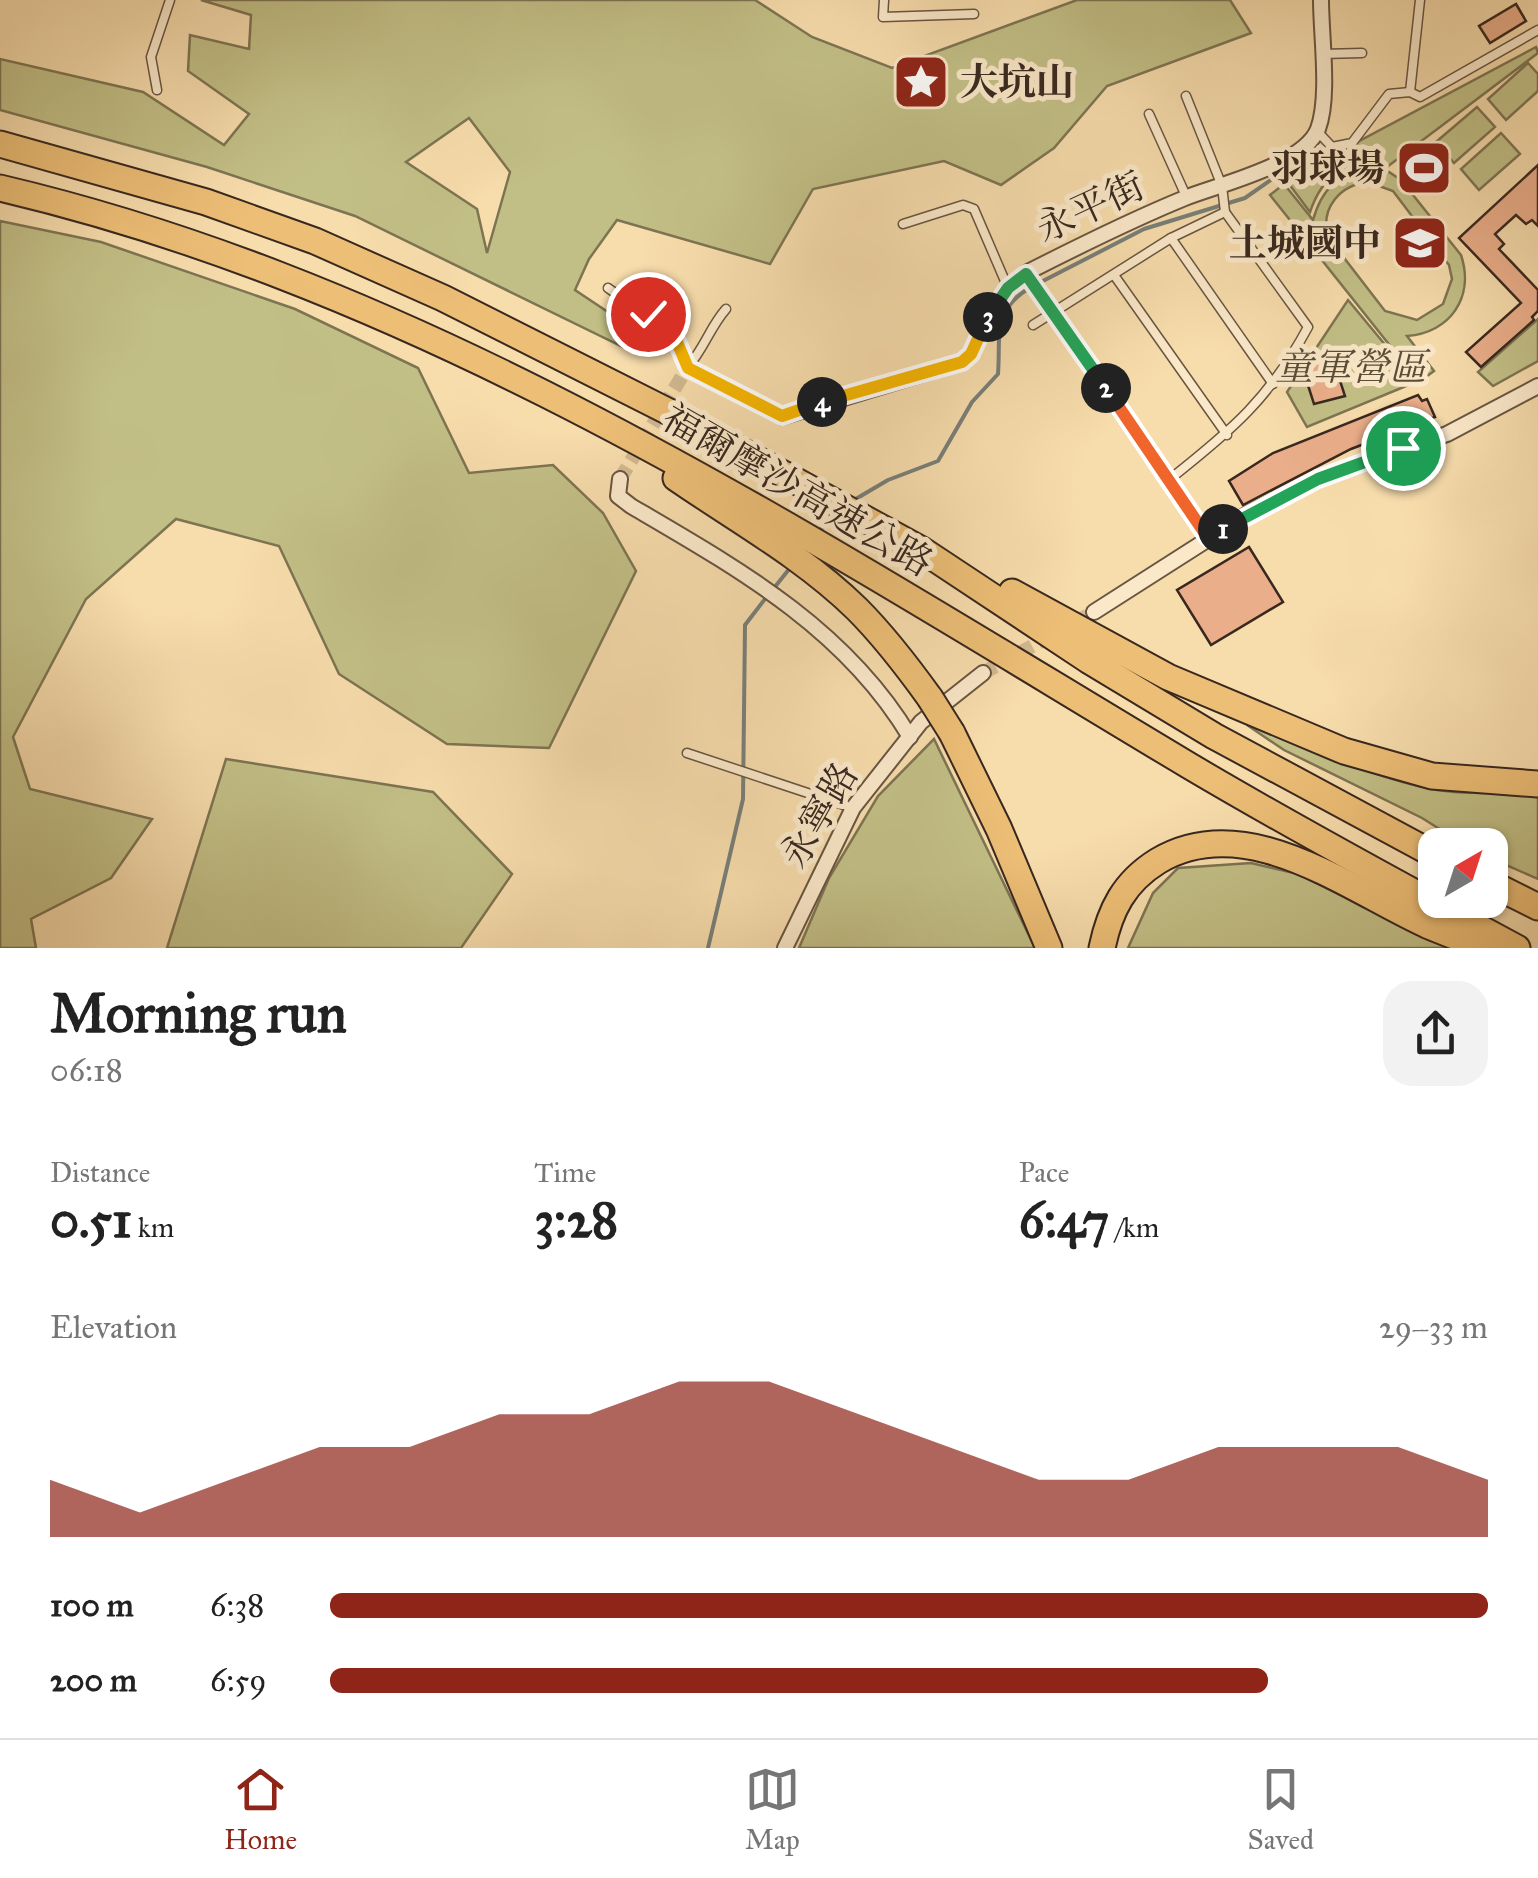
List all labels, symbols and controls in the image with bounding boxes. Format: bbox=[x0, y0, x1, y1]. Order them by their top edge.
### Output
place icon: 大坑山 bbox=[891, 52, 951, 112]
place label: 大坑山 bbox=[960, 59, 1074, 105]
sports icon: 羽球場 bbox=[1394, 138, 1454, 198]
place label: 羽球場 bbox=[1271, 145, 1385, 191]
street label: 永平街 bbox=[1029, 162, 1151, 252]
school or university icon: 土城國中 bbox=[1390, 213, 1450, 273]
place label: 土城國中 bbox=[1229, 220, 1381, 266]
pin bbox=[606, 272, 691, 357]
icon: check bbox=[621, 287, 676, 342]
pin: 3 bbox=[963, 292, 1013, 342]
text: 3 bbox=[982, 299, 994, 334]
park label: 童軍營區 bbox=[1275, 344, 1431, 390]
pin: 2 bbox=[1081, 363, 1131, 413]
text: 2 bbox=[1099, 370, 1113, 405]
pin: 4 bbox=[797, 377, 847, 427]
text: 4 bbox=[814, 384, 830, 419]
street label: 福爾摩沙高速公路 bbox=[655, 394, 941, 586]
pin bbox=[1361, 406, 1446, 491]
icon: arrive bbox=[1376, 421, 1431, 476]
pin: 1 bbox=[1198, 504, 1248, 554]
text: 1 bbox=[1217, 511, 1229, 546]
street label: 永寧路 bbox=[771, 754, 867, 876]
north arrow bbox=[1418, 828, 1508, 918]
map controls bbox=[1418, 828, 1508, 918]
text: Morning run bbox=[50, 980, 347, 1047]
button: share bbox=[1383, 981, 1488, 1086]
text: 06:18 bbox=[50, 1051, 123, 1090]
text: Distance bbox=[50, 1155, 150, 1190]
text: Time bbox=[534, 1155, 596, 1190]
text: Pace bbox=[1019, 1155, 1069, 1190]
text: 0.51 bbox=[50, 1190, 132, 1251]
text: 3:28 bbox=[534, 1190, 618, 1251]
text: 6:47 bbox=[1019, 1190, 1109, 1251]
text: km bbox=[132, 1210, 174, 1245]
text: /km bbox=[1109, 1210, 1159, 1245]
text: Elevation bbox=[50, 1308, 177, 1347]
text: 29–33 m bbox=[1379, 1308, 1488, 1347]
text: 100 m bbox=[50, 1586, 134, 1625]
text: 6:38 bbox=[210, 1586, 264, 1625]
text: 200 m bbox=[50, 1661, 137, 1700]
text: 6:59 bbox=[210, 1661, 267, 1700]
tab: Home bbox=[224, 1762, 297, 1857]
tab: Map bbox=[745, 1762, 800, 1857]
tab: Saved bbox=[1248, 1762, 1314, 1857]

